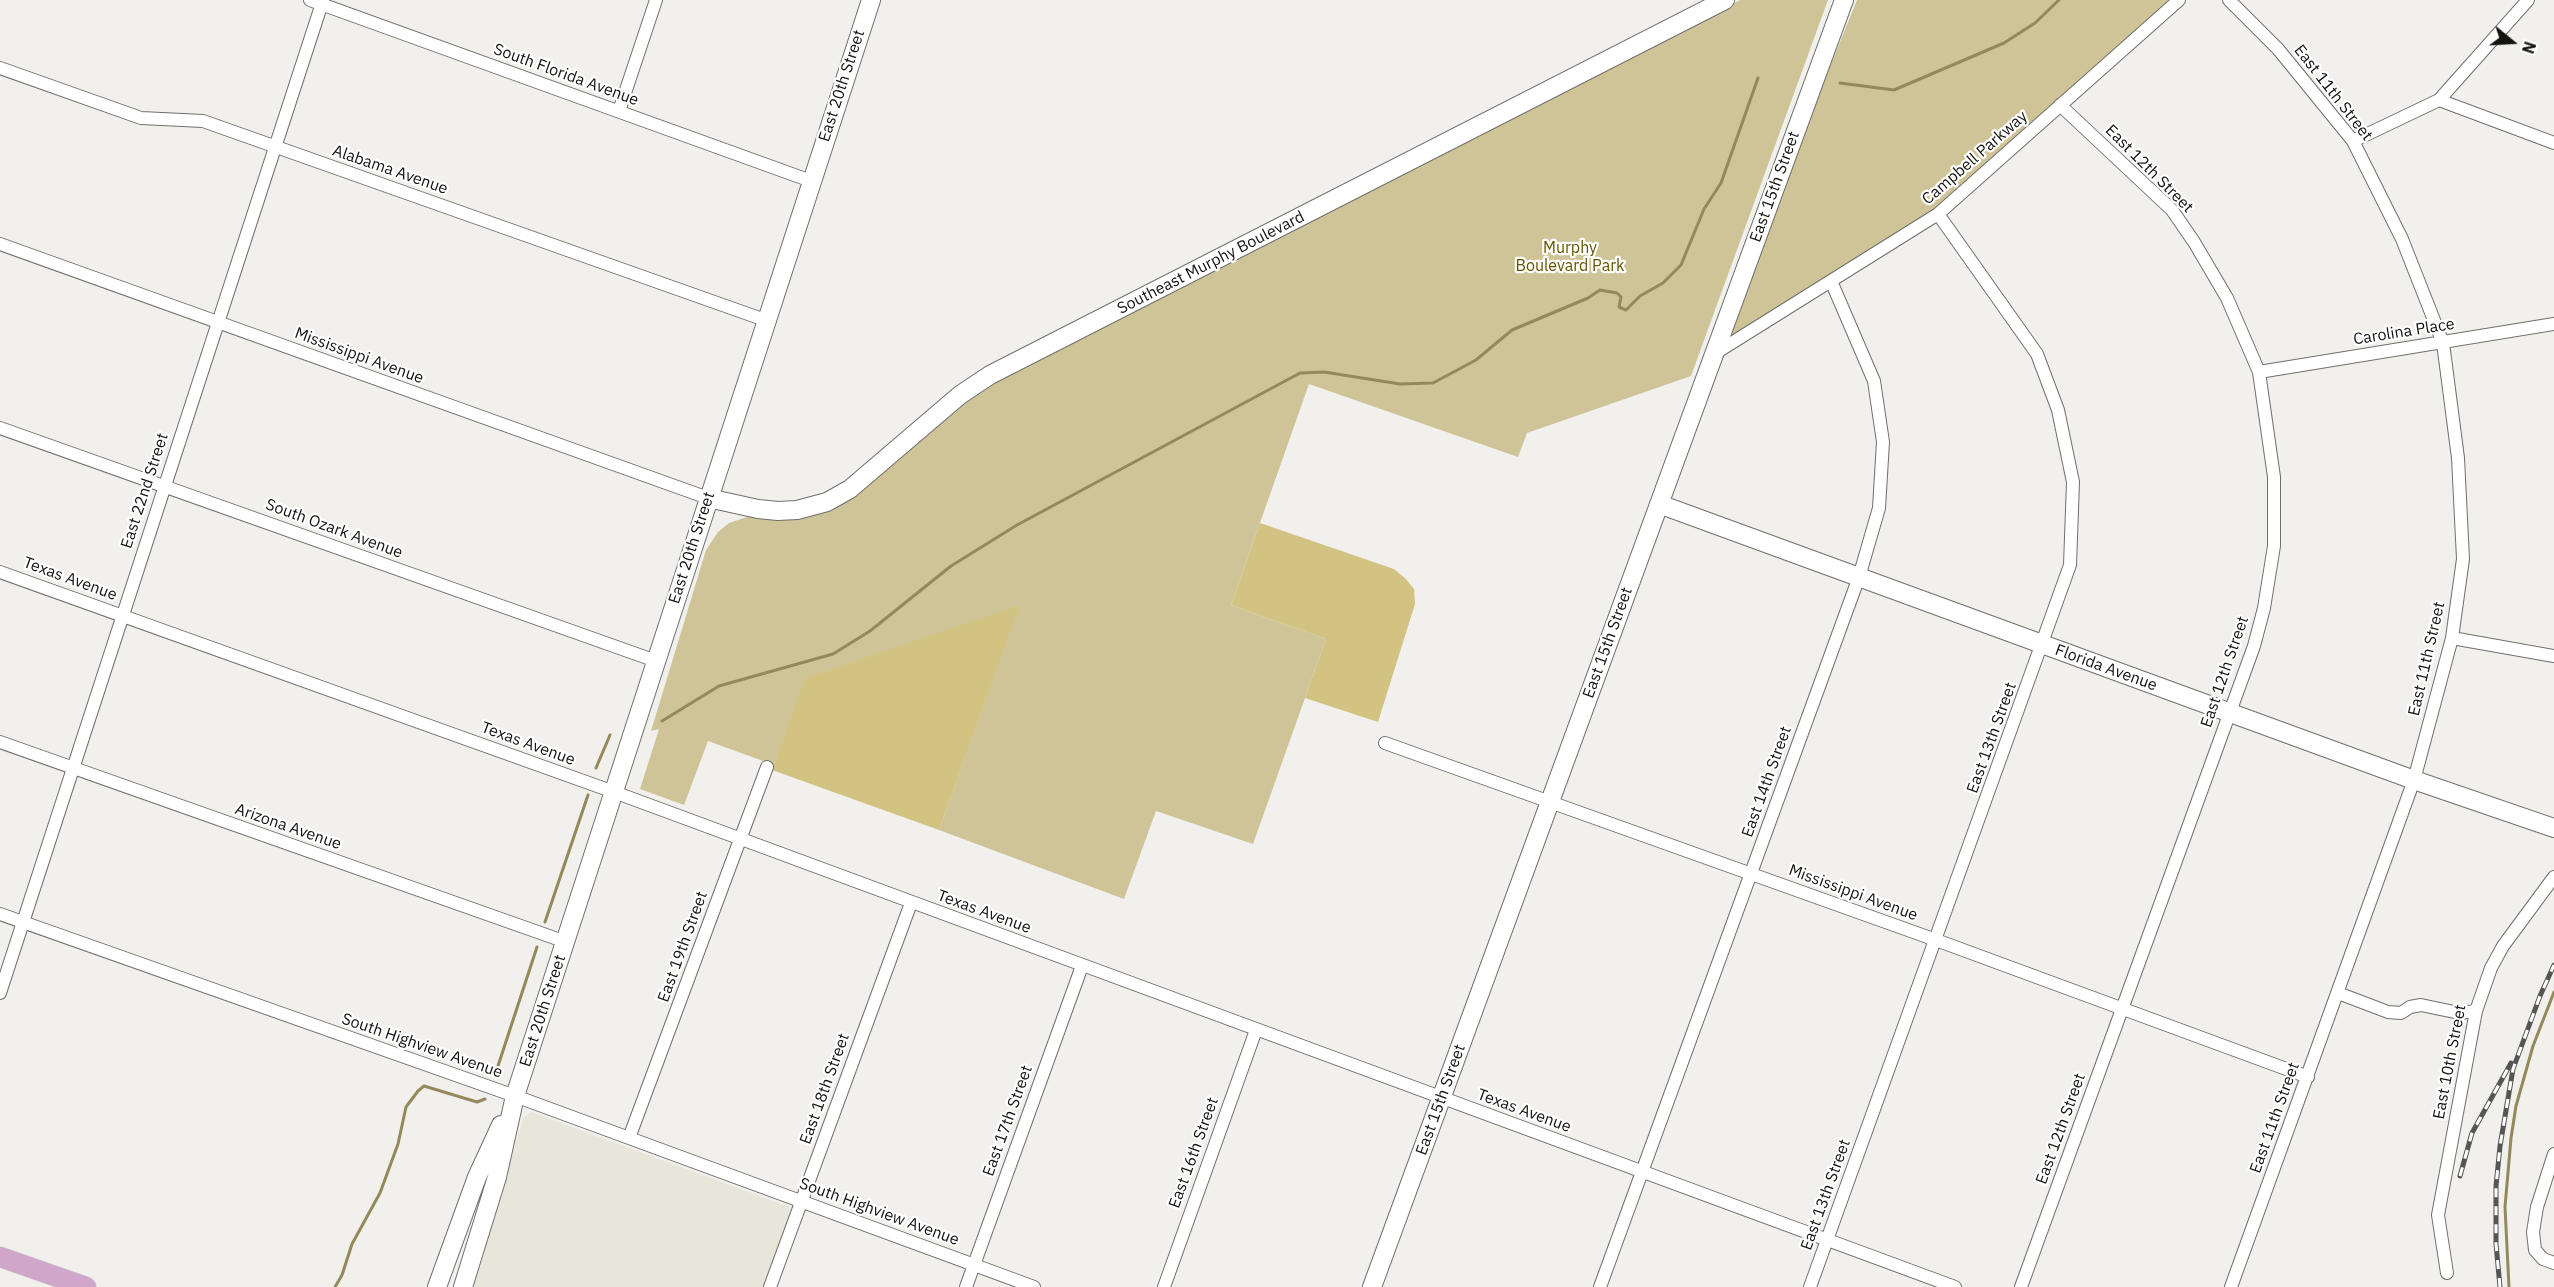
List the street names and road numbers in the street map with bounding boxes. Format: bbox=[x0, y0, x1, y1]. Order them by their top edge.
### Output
street label: East 20th Street bbox=[815, 28, 869, 144]
street label: South Florida Avenue bbox=[491, 40, 641, 110]
street label: East 11th Street bbox=[2290, 41, 2376, 145]
street label: Campbell Parkway bbox=[1918, 107, 2032, 209]
street label: East 12th Street bbox=[2101, 121, 2197, 217]
street label: East 15th Street bbox=[1746, 129, 1804, 245]
street label: Alabama Avenue bbox=[330, 141, 450, 199]
street label: Southeast Murphy Boulevard bbox=[1114, 207, 1308, 319]
street label: Carolina Place bbox=[2352, 315, 2456, 349]
street label: Mississippi Avenue bbox=[292, 324, 426, 388]
street label: East 22nd Street bbox=[117, 431, 173, 551]
street label: East 20th Street bbox=[665, 490, 719, 606]
street label: South Ozark Avenue bbox=[263, 495, 405, 563]
street label: Texas Avenue bbox=[21, 553, 119, 605]
street label: East 15th Street bbox=[1579, 585, 1637, 701]
street label: East 11th Street bbox=[2405, 600, 2449, 718]
street label: East 12th Street bbox=[2197, 614, 2253, 730]
street label: Florida Avenue bbox=[2052, 641, 2160, 695]
street label: East 13th Street bbox=[1963, 680, 2021, 796]
street label: Texas Avenue bbox=[479, 718, 577, 770]
street label: East 14th Street bbox=[1738, 724, 1796, 840]
street label: Arizona Avenue bbox=[232, 800, 344, 854]
street label: Mississippi Avenue bbox=[1786, 861, 1920, 925]
street label: Texas Avenue bbox=[935, 886, 1033, 938]
street label: East 19th Street bbox=[654, 889, 712, 1005]
street label: East 20th Street bbox=[516, 953, 570, 1069]
street label: East 10th Street bbox=[2429, 1003, 2471, 1121]
street label: South Highview Avenue bbox=[339, 1009, 505, 1083]
street label: East 18th Street bbox=[796, 1031, 854, 1147]
street label: East 15th Street bbox=[1412, 1042, 1470, 1158]
street label: East 11th Street bbox=[2246, 1060, 2304, 1176]
street label: East 17th Street bbox=[979, 1063, 1037, 1179]
street label: East 12th Street bbox=[2032, 1071, 2090, 1187]
street label: Texas Avenue bbox=[1475, 1085, 1573, 1137]
street label: East 16th Street bbox=[1165, 1095, 1223, 1211]
street label: East 13th Street bbox=[1797, 1137, 1855, 1253]
street label: South Highview Avenue bbox=[796, 1174, 962, 1250]

